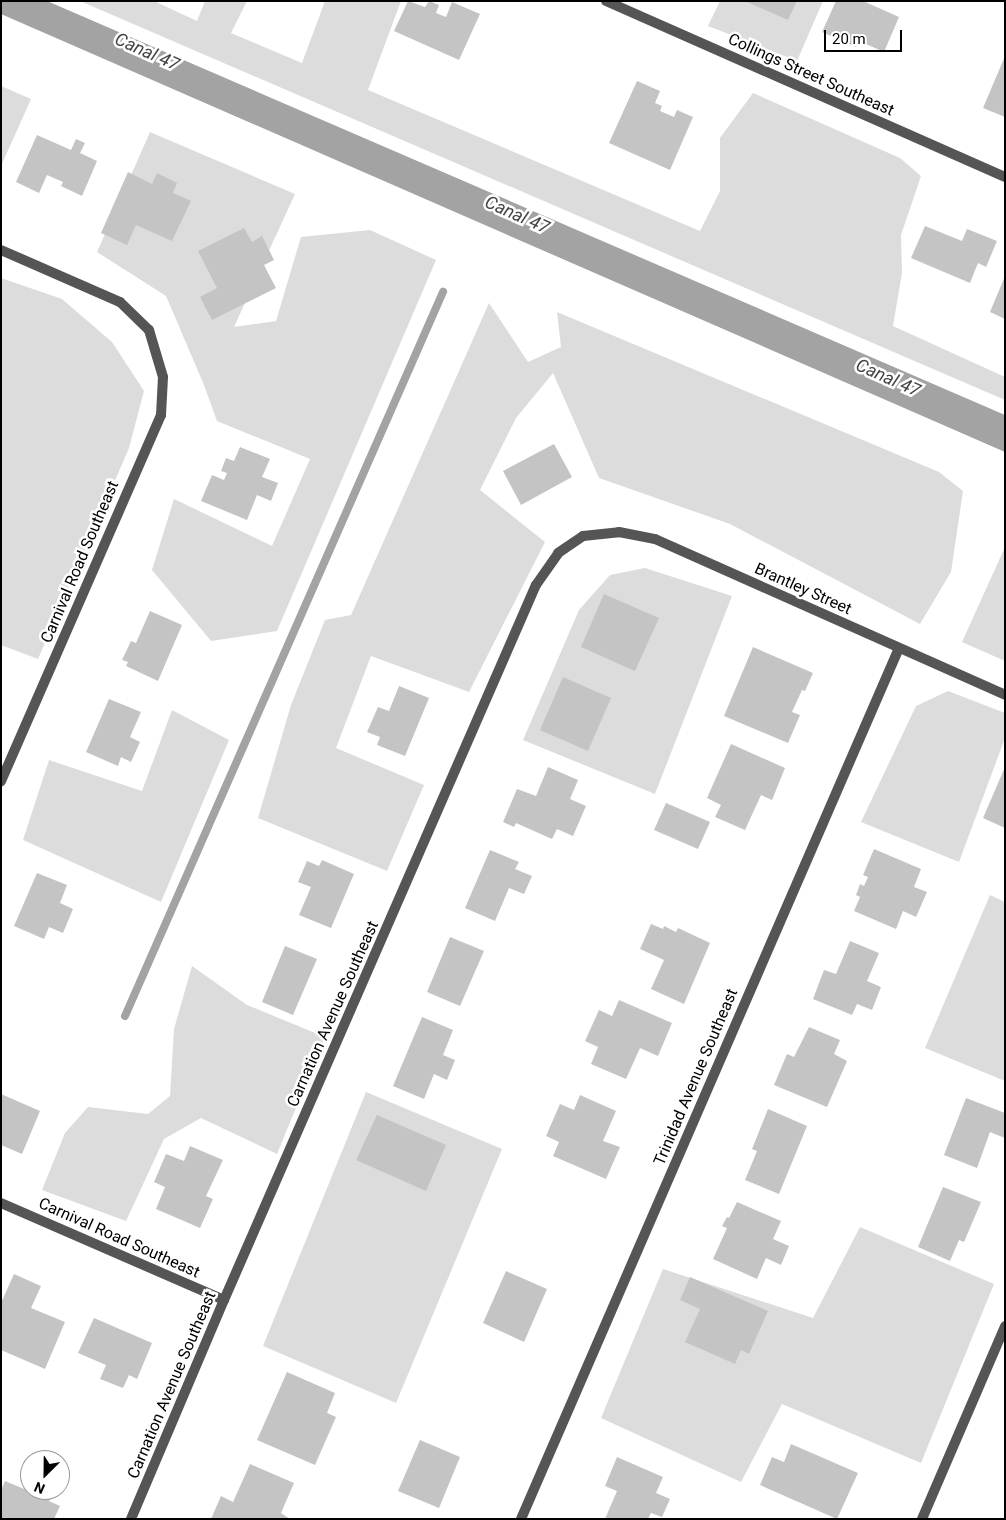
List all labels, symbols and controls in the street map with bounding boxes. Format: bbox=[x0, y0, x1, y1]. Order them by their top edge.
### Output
scale bar bbox=[826, 20, 904, 52]
water label: Canal 47 bbox=[111, 28, 183, 76]
street label: Collings Street Southeast bbox=[725, 30, 897, 120]
text: 20 m bbox=[832, 30, 866, 48]
water label: Canal 47 bbox=[481, 191, 553, 239]
water label: Canal 47 bbox=[852, 354, 924, 402]
street label: Carnival Road Southeast bbox=[37, 478, 123, 646]
street label: Brantley Street bbox=[752, 559, 854, 619]
street label: Carnation Avenue Southeast bbox=[283, 918, 383, 1110]
street label: Trinidad Avenue Southeast bbox=[650, 986, 742, 1168]
street label: Carnival Road Southeast bbox=[35, 1194, 203, 1282]
street label: Carnation Avenue Southeast bbox=[124, 1288, 220, 1482]
north arrow bbox=[20, 1450, 70, 1500]
text: N bbox=[32, 1479, 47, 1497]

